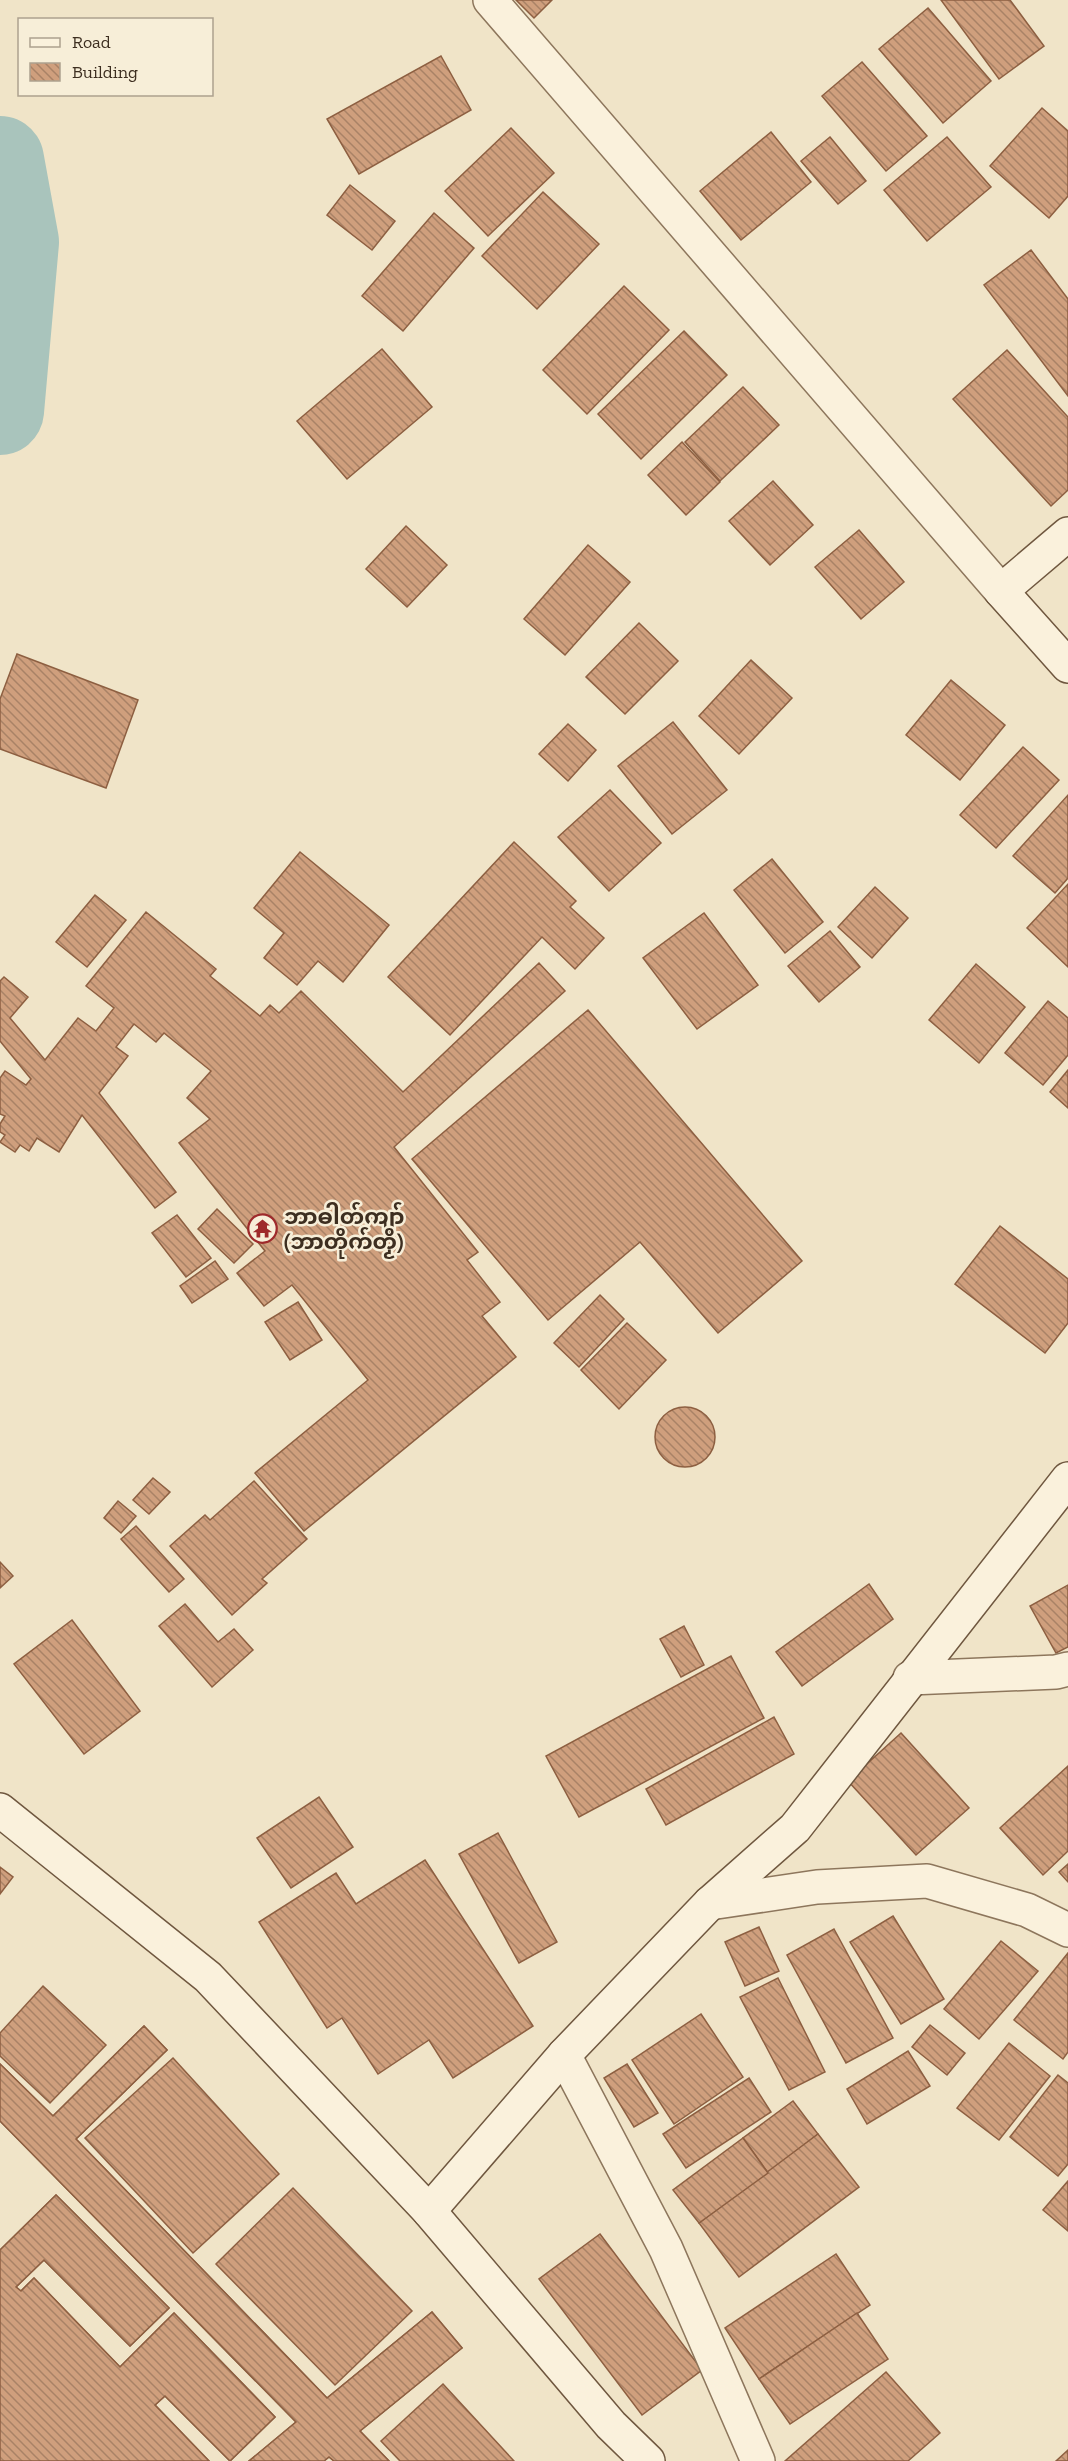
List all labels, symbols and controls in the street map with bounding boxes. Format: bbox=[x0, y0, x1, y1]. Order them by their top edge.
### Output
legend bbox=[18, 18, 213, 96]
text: Road bbox=[72, 31, 111, 53]
text: Building bbox=[72, 61, 138, 83]
place label: ဘာဓါတ်ကျာ် (ဘာတိုက်တၟိ) bbox=[284, 1201, 404, 1259]
temple icon: ဘာဓါတ်ကျာ် (ဘာတိုက်တၟိ) bbox=[247, 1213, 279, 1245]

